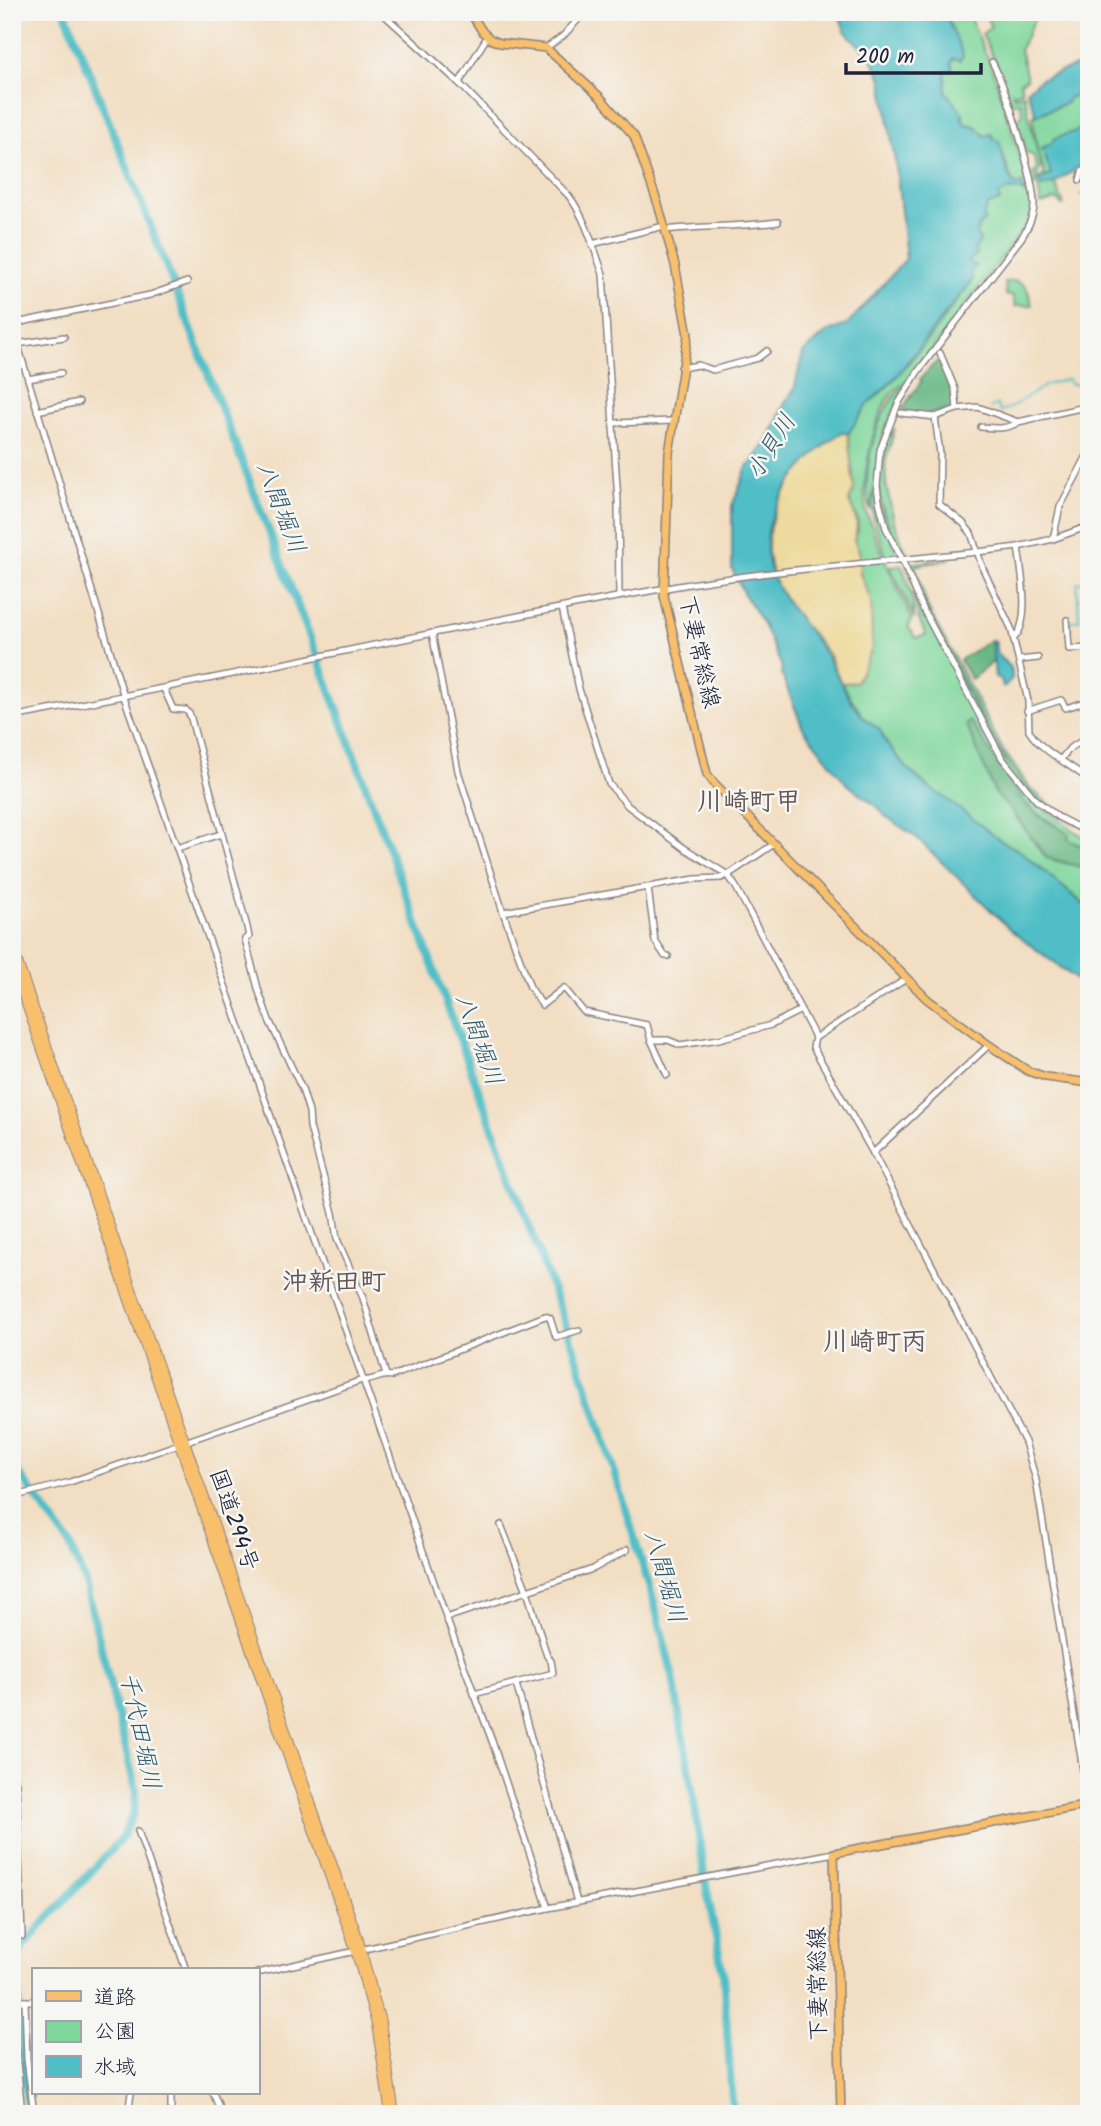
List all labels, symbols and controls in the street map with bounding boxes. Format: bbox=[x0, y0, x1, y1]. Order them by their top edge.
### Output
scale bar bbox=[846, 32, 980, 76]
text: 200 m bbox=[856, 41, 914, 74]
water label: 小貝川 bbox=[736, 406, 808, 488]
water label: 八間堀川 bbox=[245, 456, 315, 560]
street label: 下妻常総線 bbox=[668, 592, 728, 712]
district label: 川崎町甲 bbox=[697, 782, 801, 824]
water label: 八間堀川 bbox=[443, 988, 513, 1092]
district label: 沖新田町 bbox=[282, 1262, 386, 1304]
district label: 川崎町丙 bbox=[823, 1322, 927, 1364]
street label: 国道294号 bbox=[199, 1464, 267, 1576]
water label: 八間堀川 bbox=[632, 1525, 696, 1629]
water label: 千代田堀川 bbox=[107, 1668, 171, 1794]
street label: 下妻常総線 bbox=[800, 1926, 838, 2042]
legend bbox=[32, 1968, 259, 2094]
text: 道路 bbox=[94, 1982, 136, 2015]
text: 公園 bbox=[94, 2016, 136, 2049]
text: 水域 bbox=[94, 2052, 136, 2085]

